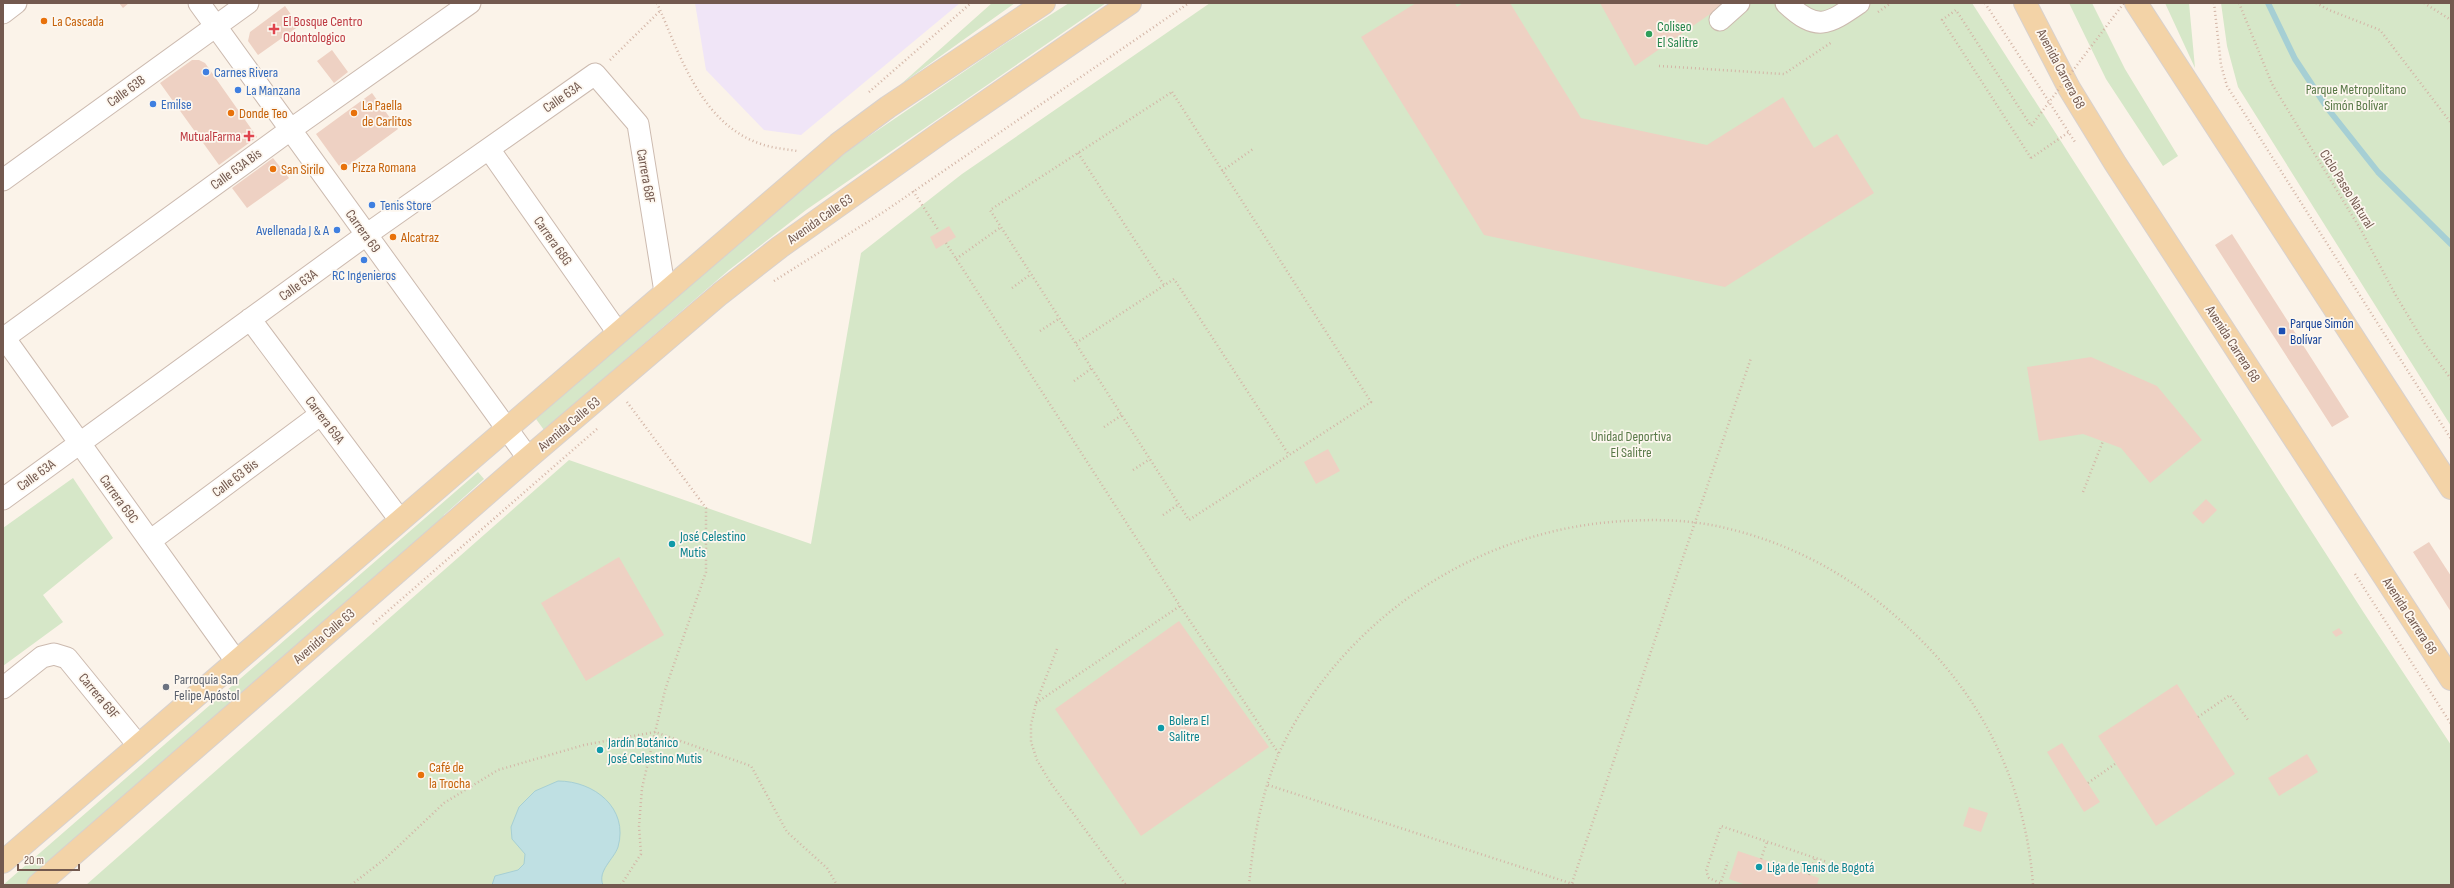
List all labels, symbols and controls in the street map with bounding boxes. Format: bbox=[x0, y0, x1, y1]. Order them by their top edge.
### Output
place label: La Cascada bbox=[52, 13, 104, 30]
place label: El Bosque Centro Odontologico bbox=[283, 13, 363, 46]
marker: La Cascada bbox=[39, 16, 49, 26]
place label: Coliseo El Salitre bbox=[1657, 18, 1698, 51]
marker: El Bosque Centro Odontologico bbox=[268, 23, 280, 35]
street label: Avenida Carrera 68 bbox=[2032, 25, 2089, 112]
marker: Coliseo El Salitre bbox=[1644, 29, 1654, 39]
place label: Carnes Rivera bbox=[214, 64, 278, 81]
marker: Carnes Rivera bbox=[201, 67, 211, 77]
street label: Calle 63B bbox=[104, 71, 148, 111]
street label: Calle 63A bbox=[540, 77, 585, 116]
park label: Parque Metropolitano Simón Bolívar bbox=[2306, 81, 2407, 114]
place label: La Manzana bbox=[246, 82, 300, 99]
marker: La Manzana bbox=[233, 85, 243, 95]
place label: Emilse bbox=[161, 96, 192, 113]
place label: La Paella de Carlitos bbox=[362, 97, 412, 130]
marker: Emilse bbox=[148, 99, 158, 109]
place label: Donde Teo bbox=[239, 105, 288, 122]
marker: Donde Teo bbox=[226, 108, 236, 118]
marker: La Paella de Carlitos bbox=[349, 108, 359, 118]
place label: MutualFarma bbox=[180, 128, 241, 145]
marker: MutualFarma bbox=[244, 131, 254, 141]
street label: Calle 63A Bis bbox=[207, 145, 265, 193]
street label: Ciclo Paseo Natural bbox=[2316, 146, 2378, 232]
street label: Carrera 68F bbox=[633, 148, 659, 205]
place label: Pizza Romana bbox=[352, 159, 416, 176]
place label: San Sirilo bbox=[281, 161, 324, 178]
marker: Pizza Romana bbox=[339, 162, 349, 172]
marker: San Sirilo bbox=[268, 164, 278, 174]
street label: Avenida Calle 63 bbox=[783, 190, 856, 248]
place label: Tenis Store bbox=[380, 197, 432, 214]
marker: Tenis Store bbox=[367, 200, 377, 210]
street label: Carrera 69 bbox=[342, 206, 384, 256]
street label: Carrera 68G bbox=[530, 213, 576, 269]
place label: Avellenada J & A bbox=[255, 222, 330, 239]
marker: Avellenada J & A bbox=[332, 225, 342, 235]
place label: Alcatraz bbox=[400, 229, 439, 246]
marker: Alcatraz bbox=[388, 232, 398, 242]
marker: RC Ingenieros bbox=[359, 255, 369, 265]
street label: Calle 63A bbox=[276, 265, 321, 305]
place label: RC Ingenieros bbox=[332, 267, 396, 284]
street label: Avenida Carrera 68 bbox=[2201, 302, 2264, 385]
place label: Parque Simón Bolívar bbox=[2290, 315, 2354, 348]
marker: Parque Simón Bolívar bbox=[2277, 326, 2287, 336]
street label: Carrera 69A bbox=[302, 393, 349, 448]
street label: Avenida Calle 63 bbox=[534, 393, 604, 456]
park label: Unidad Deportiva El Salitre bbox=[1591, 428, 1671, 461]
street label: Calle 63A bbox=[14, 455, 59, 495]
street label: Calle 63 Bis bbox=[209, 455, 261, 501]
street label: Carrera 69C bbox=[96, 471, 142, 527]
place label: José Celestino Mutis bbox=[679, 528, 746, 561]
marker: José Celestino Mutis bbox=[667, 539, 677, 549]
street label: Avenida Carrera 68 bbox=[2378, 574, 2441, 657]
street label: Avenida Calle 63 bbox=[289, 605, 358, 668]
street label: Carrera 69F bbox=[75, 670, 123, 723]
place label: Parroquia San Felipe Apóstol bbox=[174, 671, 239, 704]
marker: Parroquia San Felipe Apóstol bbox=[161, 682, 171, 692]
place label: Bolera El Salitre bbox=[1169, 712, 1209, 745]
marker: Bolera El Salitre bbox=[1156, 723, 1166, 733]
place label: Jardín Botánico José Celestino Mutis bbox=[607, 734, 702, 767]
marker: Jardín Botánico José Celestino Mutis bbox=[595, 745, 605, 755]
place label: Café de la Trocha bbox=[429, 759, 470, 792]
marker: Café de la Trocha bbox=[416, 770, 426, 780]
scale bar bbox=[18, 846, 79, 872]
text: 20 m bbox=[24, 853, 44, 868]
place label: Liga de Tenis de Bogotá bbox=[1767, 859, 1874, 876]
marker: Liga de Tenis de Bogotá bbox=[1754, 862, 1764, 872]

